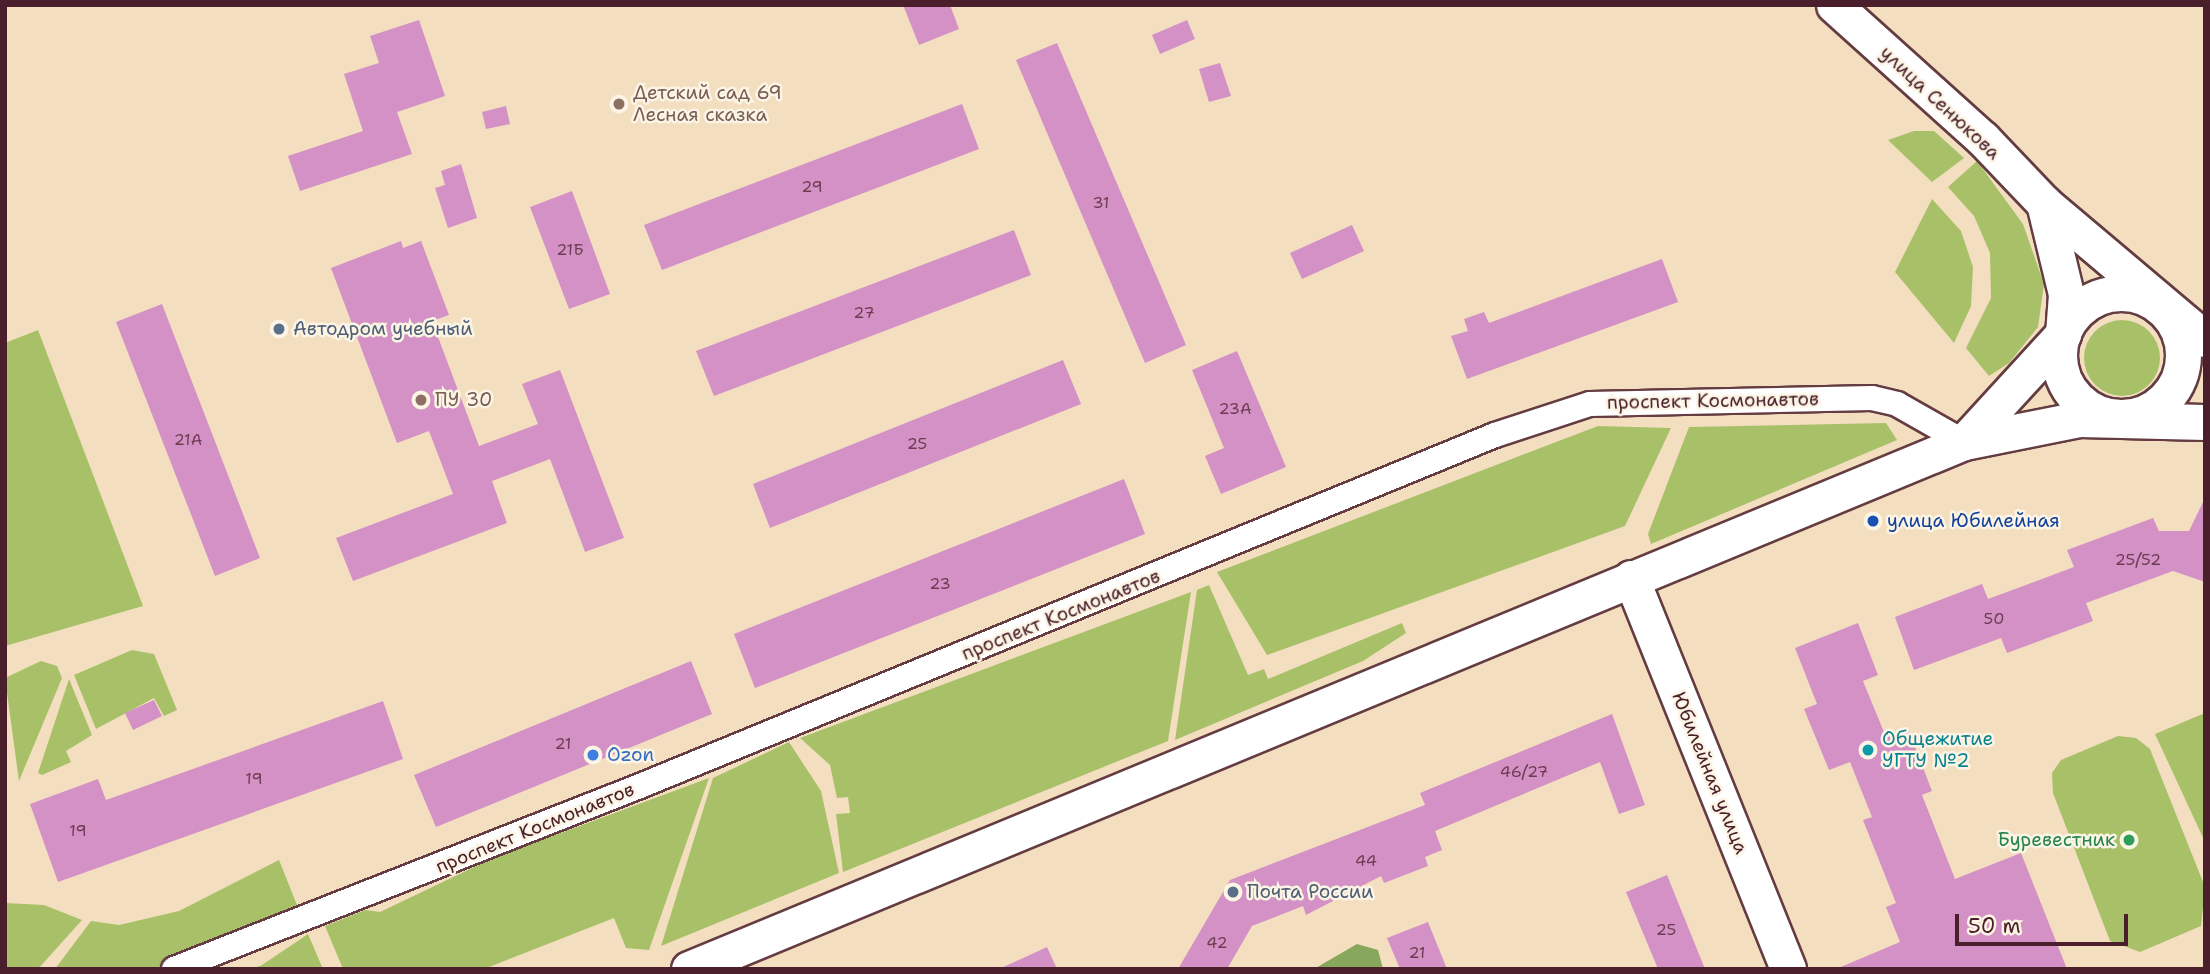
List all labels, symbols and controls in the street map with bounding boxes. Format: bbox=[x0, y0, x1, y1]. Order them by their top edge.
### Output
street label: улица Сенюкова bbox=[1875, 41, 2005, 165]
place label: Детский сад 69 Лесная сказка bbox=[633, 82, 782, 126]
marker: Детский сад 69 Лесная сказка bbox=[611, 96, 627, 112]
house number: 29 bbox=[801, 177, 823, 197]
house number: 31 bbox=[1092, 193, 1110, 213]
house number: 21Б bbox=[556, 240, 584, 260]
house number: 27 bbox=[853, 303, 875, 323]
place label: Автодром учебный bbox=[293, 318, 473, 340]
marker: Автодром учебный bbox=[271, 321, 287, 337]
street label: проспект Космонавтов bbox=[1607, 388, 1819, 414]
place label: ПУ 30 bbox=[435, 389, 492, 411]
marker: ПУ 30 bbox=[413, 392, 429, 408]
house number: 23А bbox=[1218, 399, 1252, 419]
house number: 21А bbox=[174, 430, 202, 450]
house number: 25 bbox=[907, 434, 927, 454]
place label: улица Юбилейная bbox=[1887, 510, 2060, 532]
marker: улица Юбилейная bbox=[1865, 513, 1881, 529]
house number: 25/52 bbox=[2115, 550, 2161, 570]
street label: проспект Космонавтов bbox=[958, 565, 1164, 665]
house number: 23 bbox=[929, 574, 951, 594]
house number: 50 bbox=[1984, 609, 2004, 629]
street label: Юбилейная улица bbox=[1667, 689, 1753, 857]
place label: Общежитие УГТУ №2 bbox=[1882, 728, 1993, 772]
house number: 21 bbox=[554, 734, 572, 754]
marker: Общежитие УГТУ №2 bbox=[1860, 742, 1876, 758]
place label: Ozon bbox=[607, 744, 654, 766]
marker: Ozon bbox=[585, 747, 601, 763]
house number: 46/27 bbox=[1500, 762, 1548, 782]
house number: 19 bbox=[245, 769, 263, 789]
street label: проспект Космонавтов bbox=[432, 778, 638, 878]
house number: 19 bbox=[69, 821, 87, 841]
place label: Буревестник bbox=[1997, 829, 2115, 851]
marker: Буревестник bbox=[2121, 832, 2137, 848]
house number: 44 bbox=[1355, 851, 1377, 871]
place label: Почта России bbox=[1247, 881, 1373, 903]
marker: Почта России bbox=[1225, 884, 1241, 900]
scale bar bbox=[1958, 900, 2131, 944]
text: 50 m bbox=[1968, 912, 2021, 940]
house number: 25 bbox=[1656, 920, 1676, 940]
house number: 42 bbox=[1206, 933, 1228, 953]
house number: 21 bbox=[1408, 943, 1426, 963]

